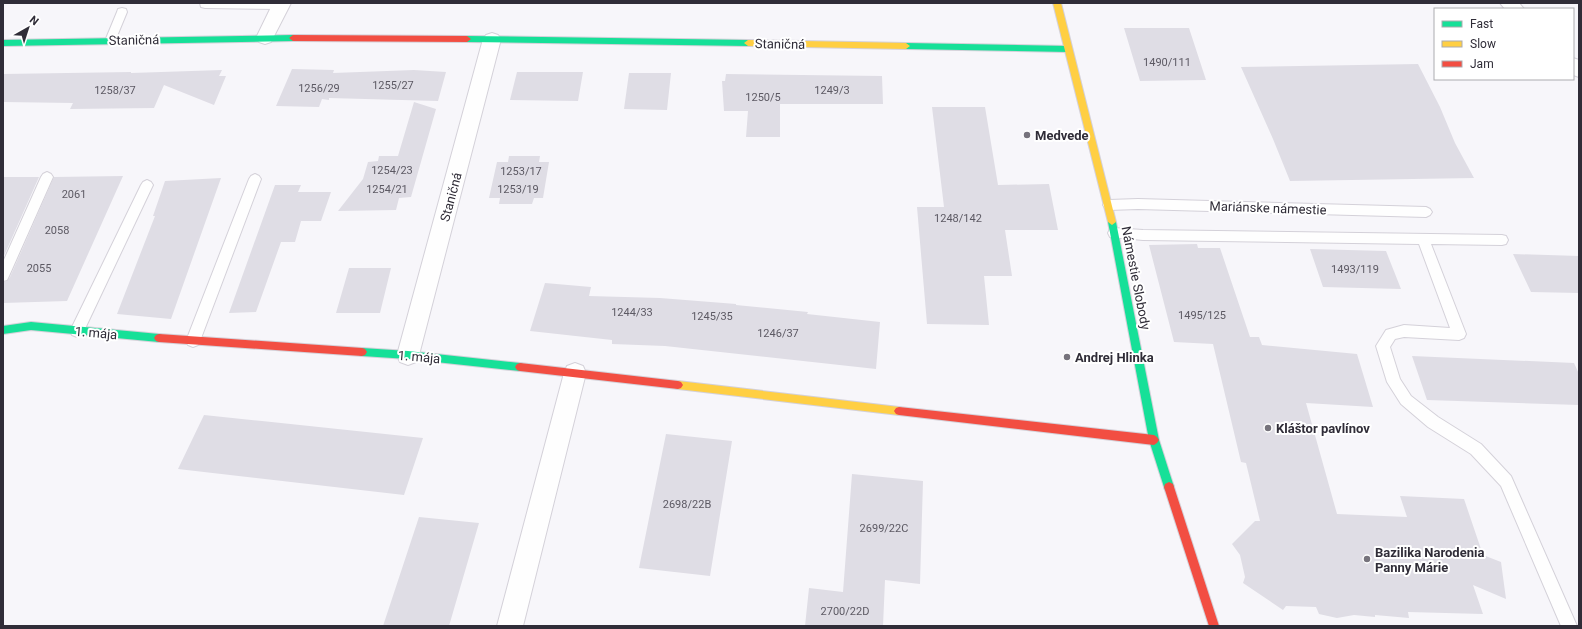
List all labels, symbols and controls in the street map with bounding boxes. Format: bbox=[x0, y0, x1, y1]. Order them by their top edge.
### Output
north arrow bbox=[8, 8, 48, 48]
legend bbox=[1434, 8, 1574, 80]
text: N bbox=[27, 13, 41, 28]
text: Fast bbox=[1470, 17, 1493, 31]
street label: Staničná bbox=[109, 32, 159, 48]
street label: Staničná bbox=[755, 36, 805, 52]
text: Slow bbox=[1470, 37, 1496, 51]
house number: 1490/111 bbox=[1143, 56, 1191, 69]
text: Jam bbox=[1470, 57, 1494, 71]
house number: 1255/27 bbox=[372, 79, 414, 92]
house number: 1256/29 bbox=[298, 82, 340, 95]
house number: 1258/37 bbox=[94, 84, 136, 97]
house number: 1249/3 bbox=[814, 84, 850, 97]
house number: 1250/5 bbox=[745, 91, 781, 104]
place label: Medvede bbox=[1035, 128, 1089, 143]
marker: Medvede bbox=[1022, 130, 1032, 140]
house number: 1254/23 bbox=[371, 164, 413, 177]
house number: 1253/17 bbox=[500, 165, 542, 178]
street label: Staničná bbox=[437, 171, 465, 223]
house number: 1254/21 bbox=[366, 183, 408, 196]
house number: 1253/19 bbox=[497, 183, 539, 196]
house number: 2061 bbox=[62, 188, 86, 201]
street label: Mariánske námestie bbox=[1209, 198, 1327, 218]
house number: 1248/142 bbox=[934, 212, 982, 225]
house number: 2058 bbox=[45, 224, 69, 237]
street label: Námestie Slobody bbox=[1119, 225, 1153, 331]
house number: 2055 bbox=[27, 262, 51, 275]
house number: 1493/119 bbox=[1331, 263, 1379, 276]
house number: 1244/33 bbox=[611, 306, 653, 319]
house number: 1495/125 bbox=[1178, 309, 1226, 322]
house number: 1245/35 bbox=[691, 310, 733, 323]
street label: 1. mája bbox=[74, 324, 118, 342]
house number: 1246/37 bbox=[757, 327, 799, 340]
street label: 1. mája bbox=[397, 348, 441, 366]
place label: Andrej Hlinka bbox=[1075, 350, 1154, 365]
marker: Andrej Hlinka bbox=[1062, 352, 1072, 362]
place label: Kláštor pavlínov bbox=[1276, 421, 1370, 436]
marker: Kláštor pavlínov bbox=[1263, 423, 1273, 433]
house number: 2698/22B bbox=[663, 498, 711, 511]
house number: 2699/22C bbox=[860, 522, 908, 535]
place label: Bazilika Narodenia Panny Márie bbox=[1375, 545, 1484, 575]
marker: Bazilika Narodenia Panny Márie bbox=[1362, 554, 1372, 564]
house number: 2700/22D bbox=[821, 605, 869, 618]

